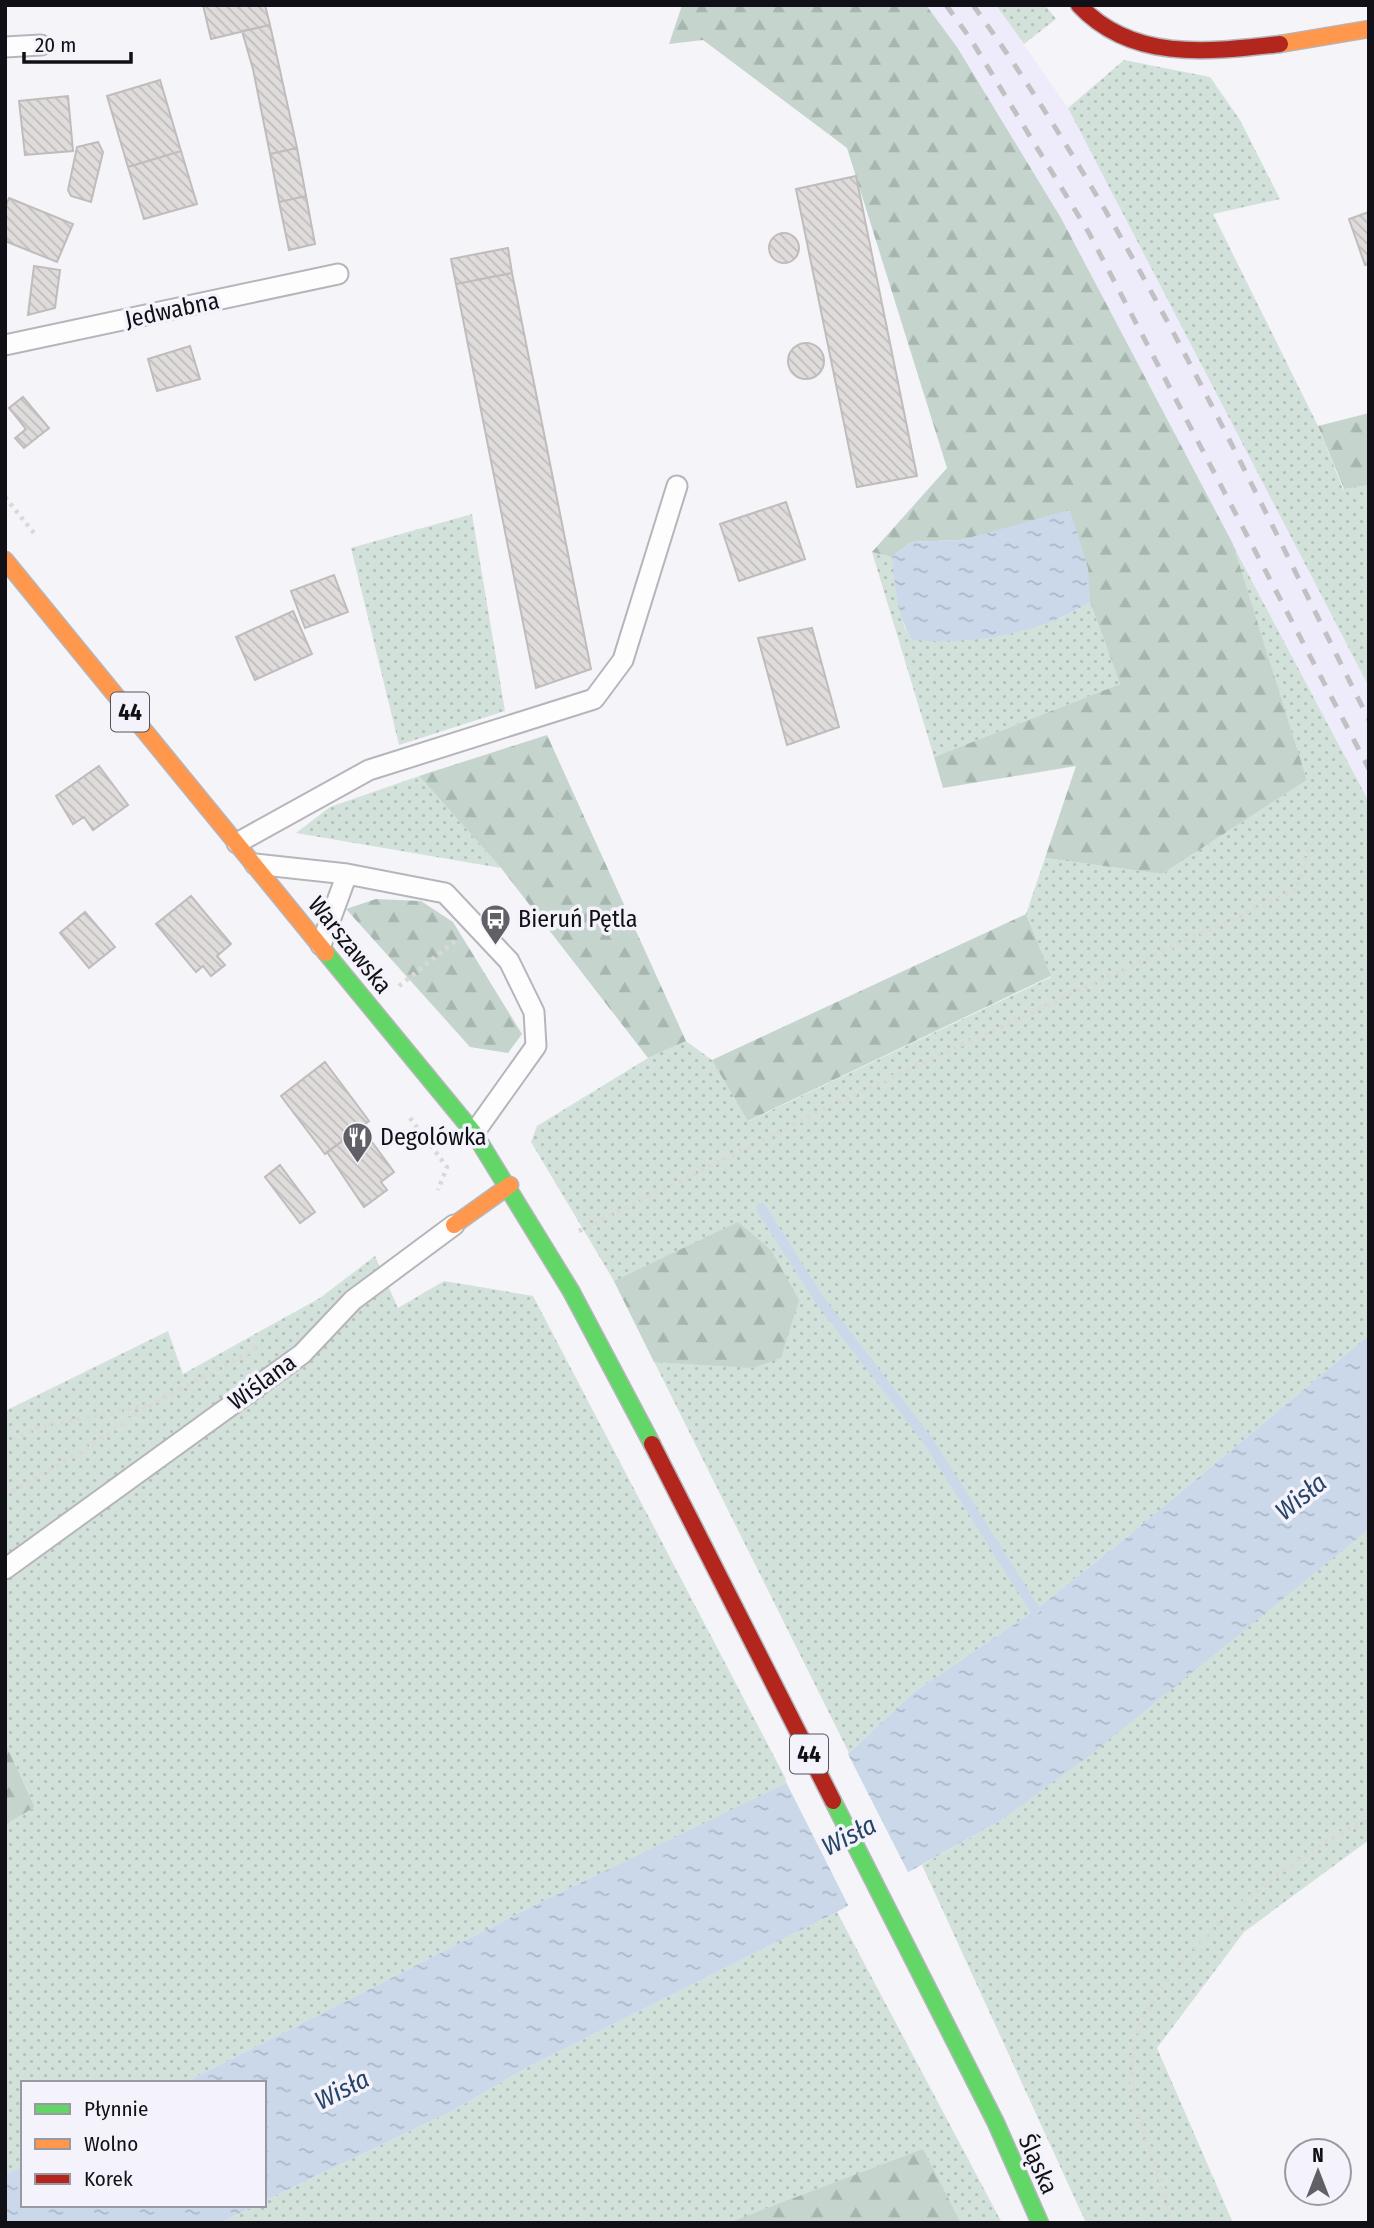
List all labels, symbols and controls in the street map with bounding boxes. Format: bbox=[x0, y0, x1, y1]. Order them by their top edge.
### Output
scale bar bbox=[24, 21, 131, 65]
text: 20 m bbox=[35, 32, 76, 58]
street label: Jedwabna bbox=[122, 286, 222, 334]
road number: 44 bbox=[111, 692, 149, 732]
street label: Warszawska bbox=[302, 891, 398, 999]
bus stop icon: Bieruń Pętla bbox=[478, 902, 512, 946]
place label: Bieruń Pętla bbox=[518, 905, 638, 933]
restaurant icon: Degolówka bbox=[340, 1120, 374, 1164]
place label: Degolówka bbox=[380, 1123, 486, 1151]
street label: Wiślana bbox=[223, 1348, 301, 1416]
water label: Wisła bbox=[1269, 1467, 1333, 1527]
road number: 44 bbox=[790, 1735, 828, 1774]
water label: Wisła bbox=[817, 1809, 881, 1863]
water label: Wisła bbox=[310, 2063, 374, 2117]
legend bbox=[21, 2081, 266, 2207]
text: Płynnie bbox=[84, 2096, 148, 2122]
street label: Śląska bbox=[1012, 2130, 1064, 2198]
text: Wolno bbox=[84, 2131, 138, 2157]
north arrow bbox=[1283, 2137, 1353, 2207]
text: N bbox=[1312, 2144, 1324, 2167]
text: Korek bbox=[84, 2166, 133, 2192]

